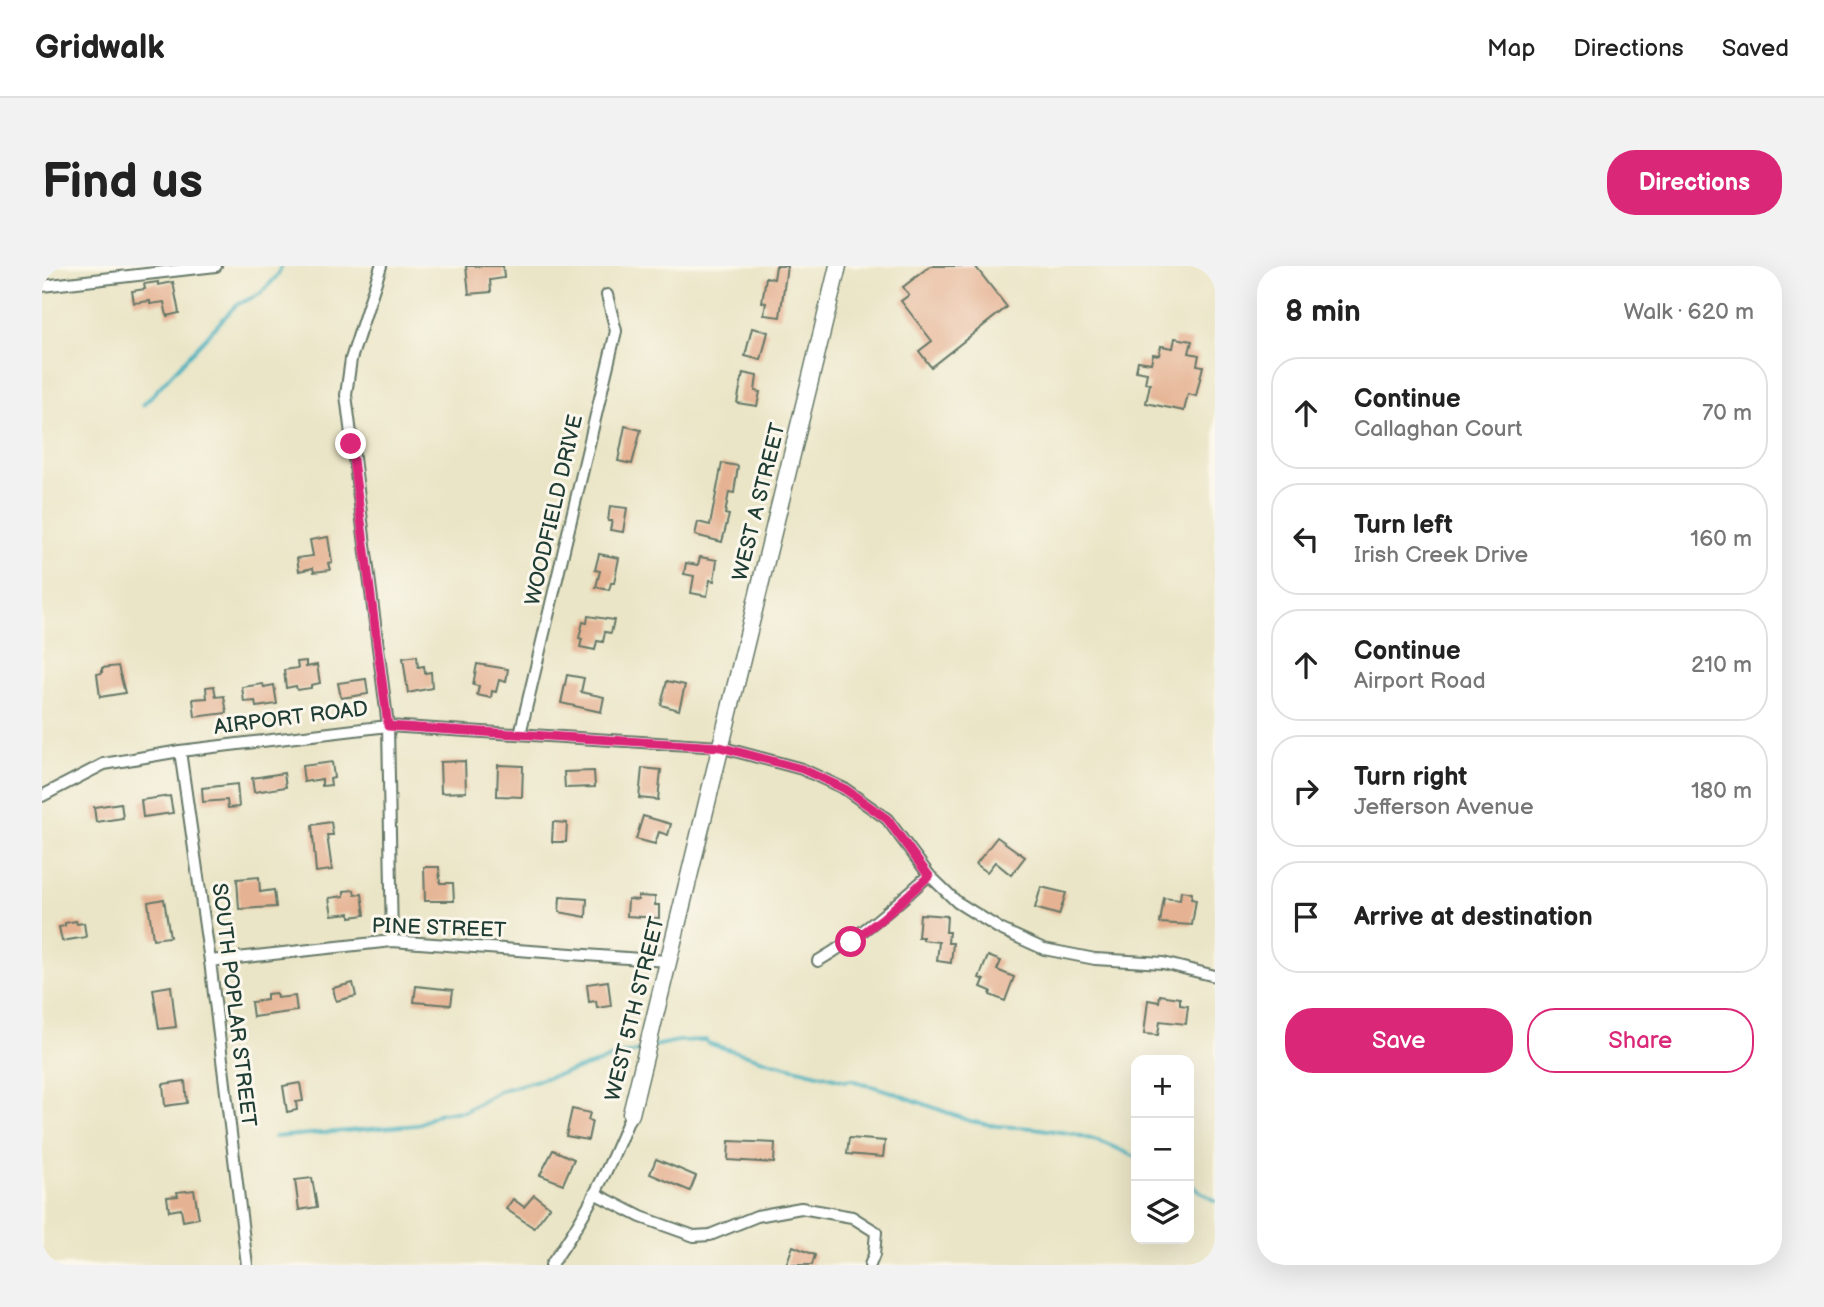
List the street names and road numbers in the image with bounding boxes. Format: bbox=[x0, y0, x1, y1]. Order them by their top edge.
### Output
street label: WOODFIELD DRIVE bbox=[520, 412, 588, 608]
street label: WEST A STREET bbox=[727, 420, 791, 584]
street label: AIRPORT ROAD bbox=[212, 696, 370, 740]
street label: SOUTH POPLAR STREET bbox=[207, 882, 261, 1129]
street label: PINE STREET bbox=[371, 913, 507, 943]
street label: WEST 5TH STREET bbox=[600, 914, 670, 1104]

